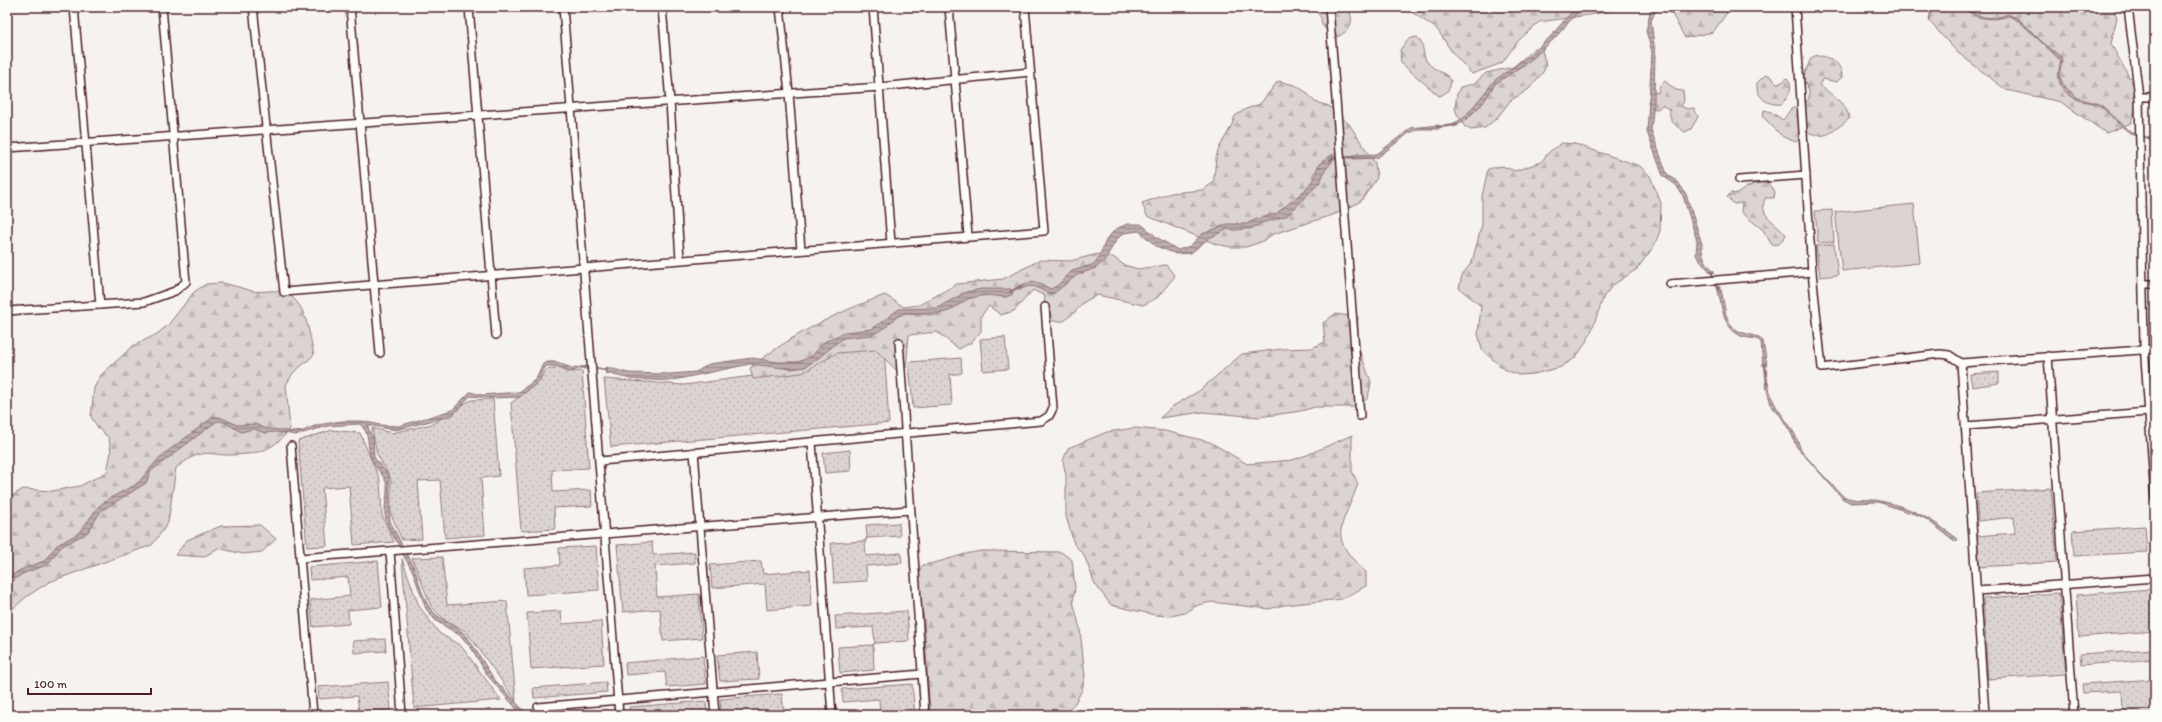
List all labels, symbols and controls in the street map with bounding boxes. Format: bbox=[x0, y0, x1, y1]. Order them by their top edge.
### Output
scale bar bbox=[28, 670, 151, 696]
text: 100 m bbox=[34, 677, 67, 691]

